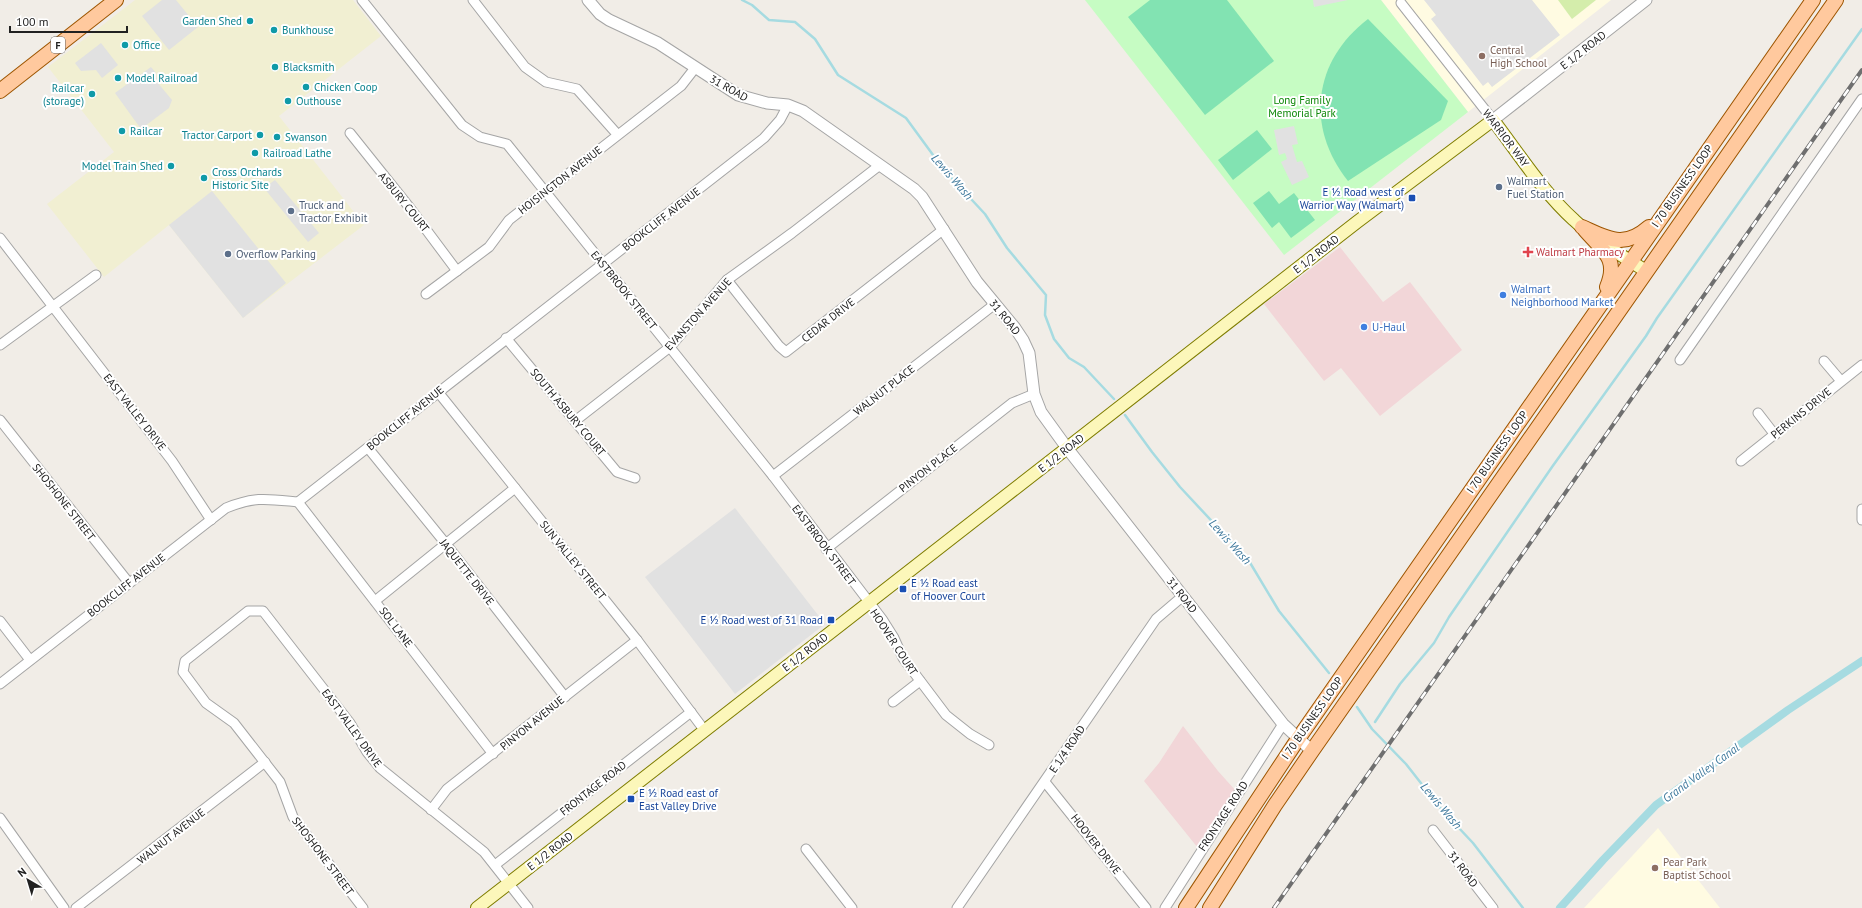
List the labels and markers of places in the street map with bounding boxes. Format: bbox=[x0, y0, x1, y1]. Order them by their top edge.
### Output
place label: Garden Shed bbox=[182, 14, 242, 28]
marker: Garden Shed bbox=[245, 16, 255, 26]
place label: Bunkhouse bbox=[282, 23, 334, 37]
marker: Bunkhouse bbox=[269, 25, 279, 35]
place label: Office bbox=[133, 38, 161, 52]
marker: Office bbox=[120, 40, 130, 50]
place label: Central High School bbox=[1490, 43, 1548, 70]
marker: Central High School bbox=[1477, 51, 1487, 61]
place label: Blacksmith bbox=[283, 60, 335, 74]
marker: Blacksmith bbox=[270, 62, 280, 72]
place label: Model Railroad bbox=[126, 71, 197, 85]
marker: Model Railroad bbox=[113, 73, 123, 83]
place label: Chicken Coop bbox=[314, 80, 378, 94]
place label: Railcar (storage) bbox=[43, 81, 84, 108]
marker: Chicken Coop bbox=[301, 82, 311, 92]
marker: Railcar (storage) bbox=[87, 89, 97, 99]
place label: Outhouse bbox=[296, 94, 342, 108]
marker: Outhouse bbox=[283, 96, 293, 106]
place label: Railcar bbox=[130, 124, 162, 138]
marker: Railcar bbox=[117, 126, 127, 136]
place label: Tractor Carport bbox=[182, 128, 252, 142]
marker: Tractor Carport bbox=[255, 130, 265, 140]
place label: Swanson bbox=[285, 130, 327, 144]
marker: Swanson bbox=[272, 132, 282, 142]
place label: Railroad Lathe bbox=[263, 146, 332, 160]
marker: Railroad Lathe bbox=[250, 148, 260, 158]
place label: Model Train Shed bbox=[82, 159, 163, 173]
marker: Model Train Shed bbox=[166, 161, 176, 171]
place label: Cross Orchards Historic Site bbox=[212, 165, 282, 192]
marker: Cross Orchards Historic Site bbox=[199, 173, 209, 183]
place label: Walmart Fuel Station bbox=[1507, 174, 1564, 201]
marker: Walmart Fuel Station bbox=[1494, 182, 1504, 192]
place label: E ½ Road west of Warrior Way (Walmart) bbox=[1300, 185, 1404, 212]
marker: E ½ Road west of Warrior Way (Walmart) bbox=[1407, 193, 1417, 203]
place label: Truck and Tractor Exhibit bbox=[299, 198, 368, 225]
marker: Truck and Tractor Exhibit bbox=[286, 206, 296, 216]
place label: Walmart Pharmacy bbox=[1536, 245, 1625, 259]
place label: Overflow Parking bbox=[236, 247, 316, 261]
marker: Walmart Pharmacy bbox=[1523, 247, 1533, 257]
marker: Overflow Parking bbox=[223, 249, 233, 259]
place label: Walmart Neighborhood Market bbox=[1511, 282, 1614, 309]
marker: Walmart Neighborhood Market bbox=[1498, 290, 1508, 300]
place label: U-Haul bbox=[1372, 320, 1406, 334]
marker: U-Haul bbox=[1359, 322, 1369, 332]
place label: E ½ Road east of Hoover Court bbox=[911, 576, 985, 603]
marker: E ½ Road east of Hoover Court bbox=[898, 584, 908, 594]
place label: E ½ Road west of 31 Road bbox=[700, 613, 823, 627]
marker: E ½ Road west of 31 Road bbox=[826, 615, 836, 625]
place label: E ½ Road east of East Valley Drive bbox=[639, 786, 718, 813]
marker: E ½ Road east of East Valley Drive bbox=[626, 794, 636, 804]
place label: Pear Park Baptist School bbox=[1663, 855, 1731, 882]
marker: Pear Park Baptist School bbox=[1650, 863, 1660, 873]

